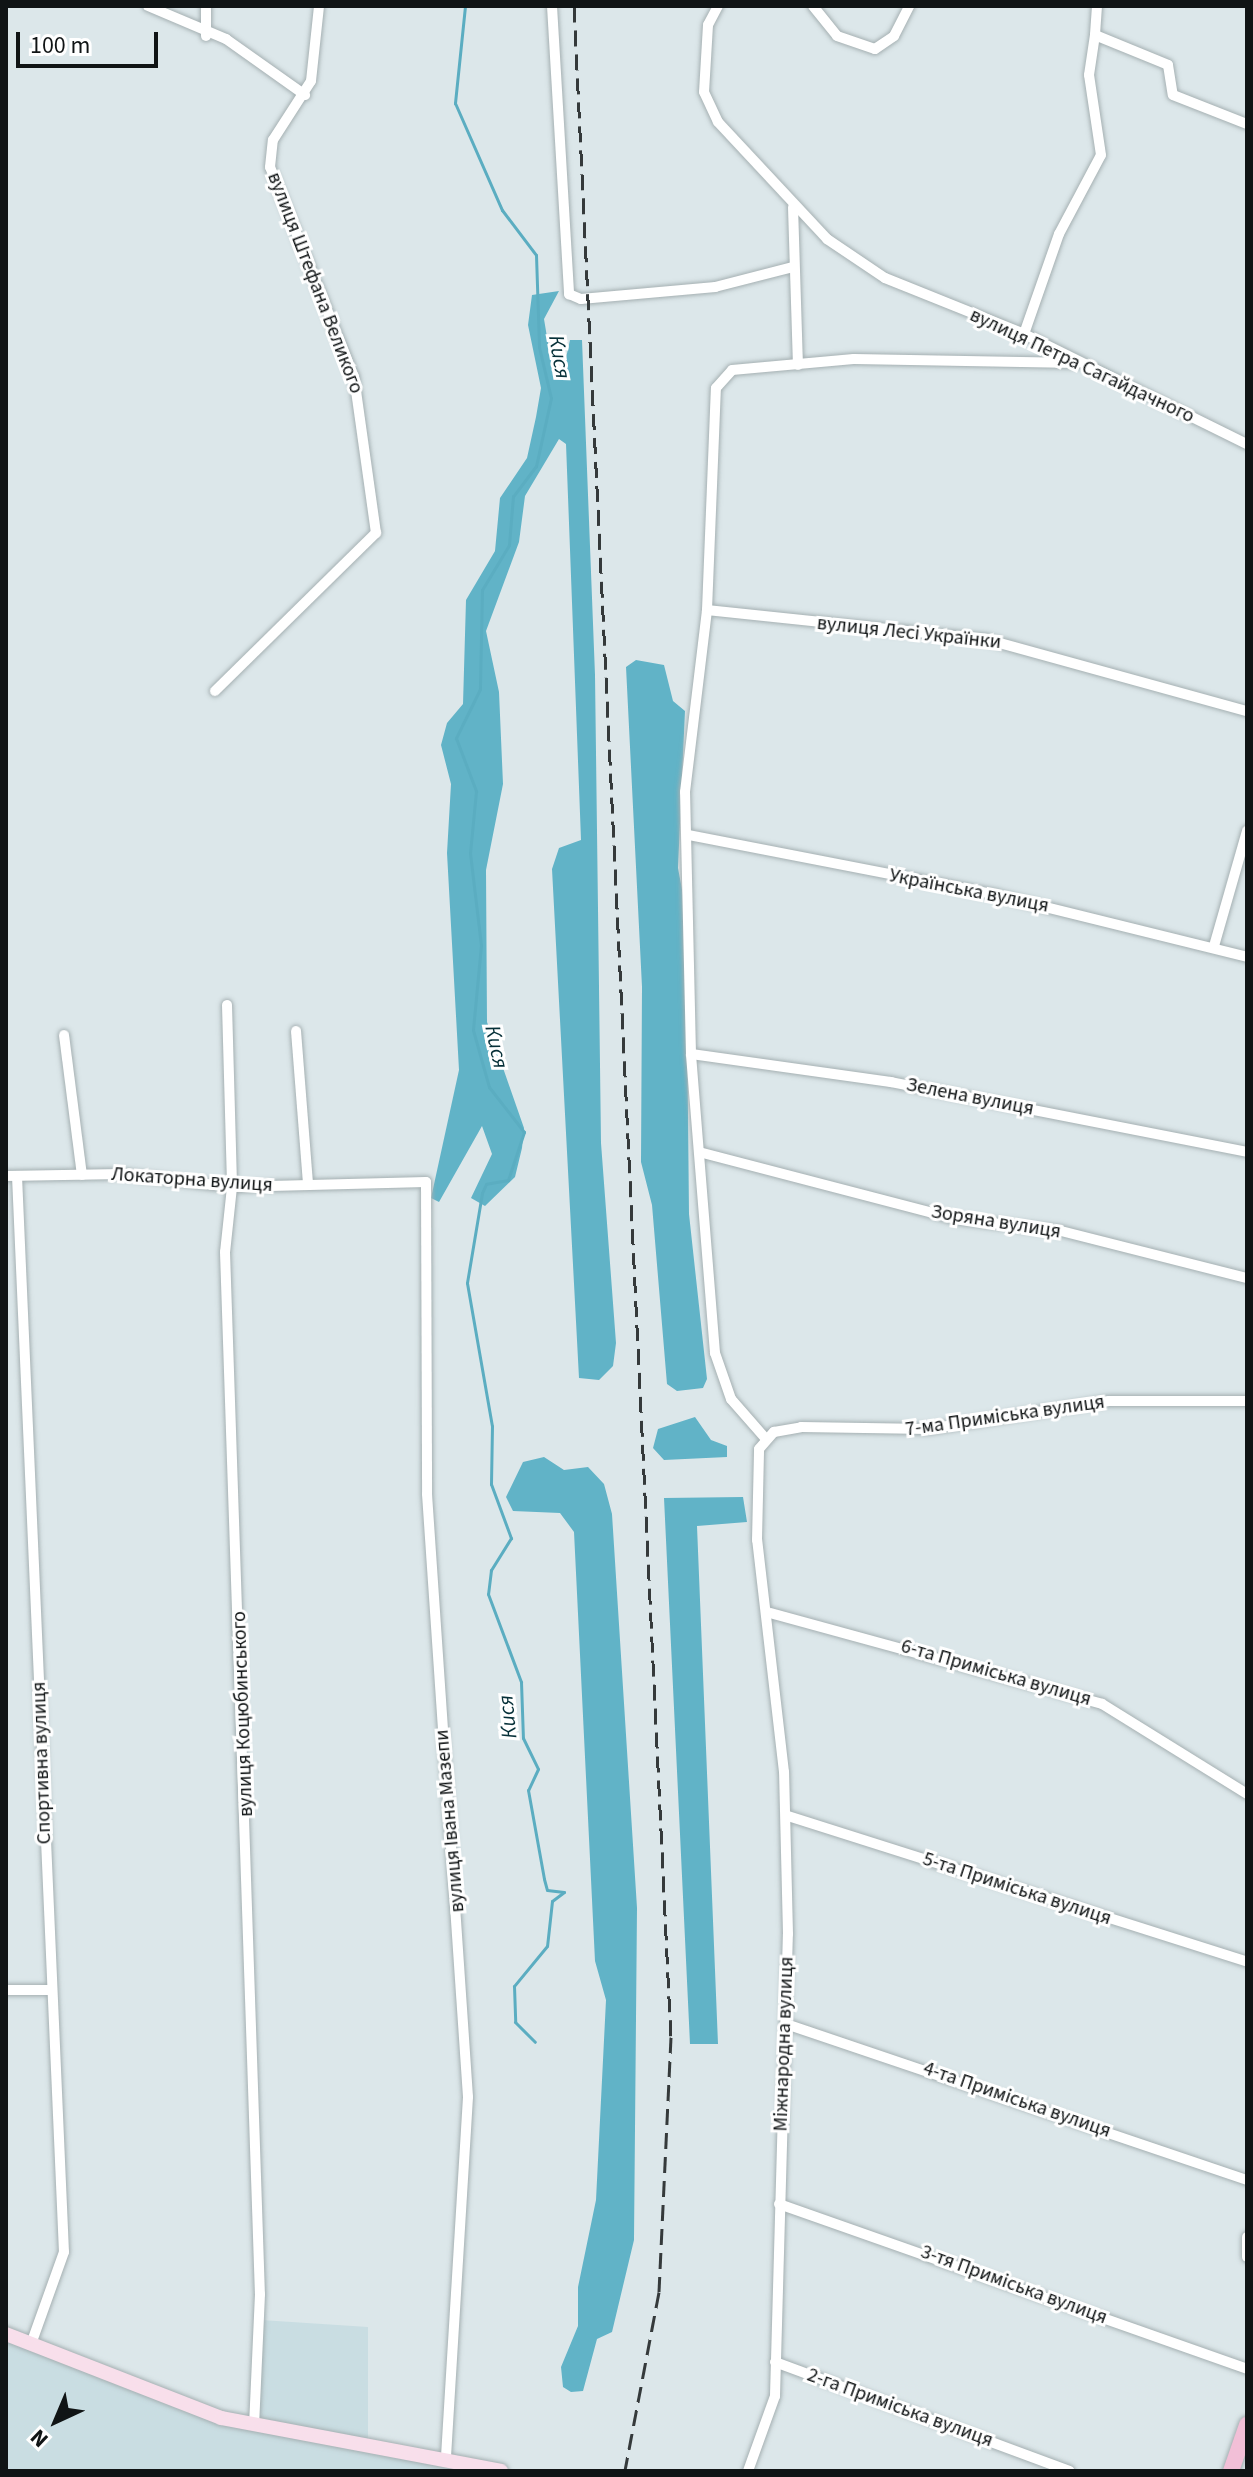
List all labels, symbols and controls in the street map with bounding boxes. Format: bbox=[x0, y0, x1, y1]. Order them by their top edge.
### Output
scale bar bbox=[20, 16, 162, 66]
text: 100 m bbox=[30, 28, 90, 63]
street label: вулиця Штефана Великого bbox=[262, 169, 368, 397]
street label: вулиця Петра Сагайдачного bbox=[966, 303, 1198, 429]
water label: Кися bbox=[542, 333, 576, 381]
street label: вулиця Лесі Українки bbox=[816, 611, 1002, 655]
street label: Українська вулиця bbox=[887, 864, 1051, 918]
water label: Кися bbox=[479, 1023, 513, 1071]
street label: Зелена вулиця bbox=[904, 1073, 1036, 1121]
street label: Локаторна вулиця bbox=[110, 1162, 274, 1198]
street label: Зоряна вулиця bbox=[929, 1200, 1063, 1244]
street label: 7-ма Приміська вулиця bbox=[904, 1390, 1106, 1442]
street label: вулиця Коцюбинського bbox=[227, 1611, 259, 1817]
street label: 6-та Приміська вулиця bbox=[898, 1634, 1094, 1712]
street label: Спортивна вулиця bbox=[27, 1681, 57, 1845]
water label: Кися bbox=[493, 1694, 523, 1740]
street label: вулиця Івана Мазепи bbox=[430, 1729, 470, 1913]
street label: 5-та Приміська вулиця bbox=[920, 1847, 1114, 1931]
street label: Міжнародна вулиця bbox=[769, 1956, 799, 2132]
street label: 4-та Приміська вулиця bbox=[920, 2057, 1114, 2143]
street label: 3-тя Приміська вулиця bbox=[917, 2240, 1111, 2330]
street label: 2-га Приміська вулиця bbox=[804, 2363, 996, 2453]
north arrow bbox=[16, 2381, 96, 2461]
text: N bbox=[23, 2422, 56, 2455]

